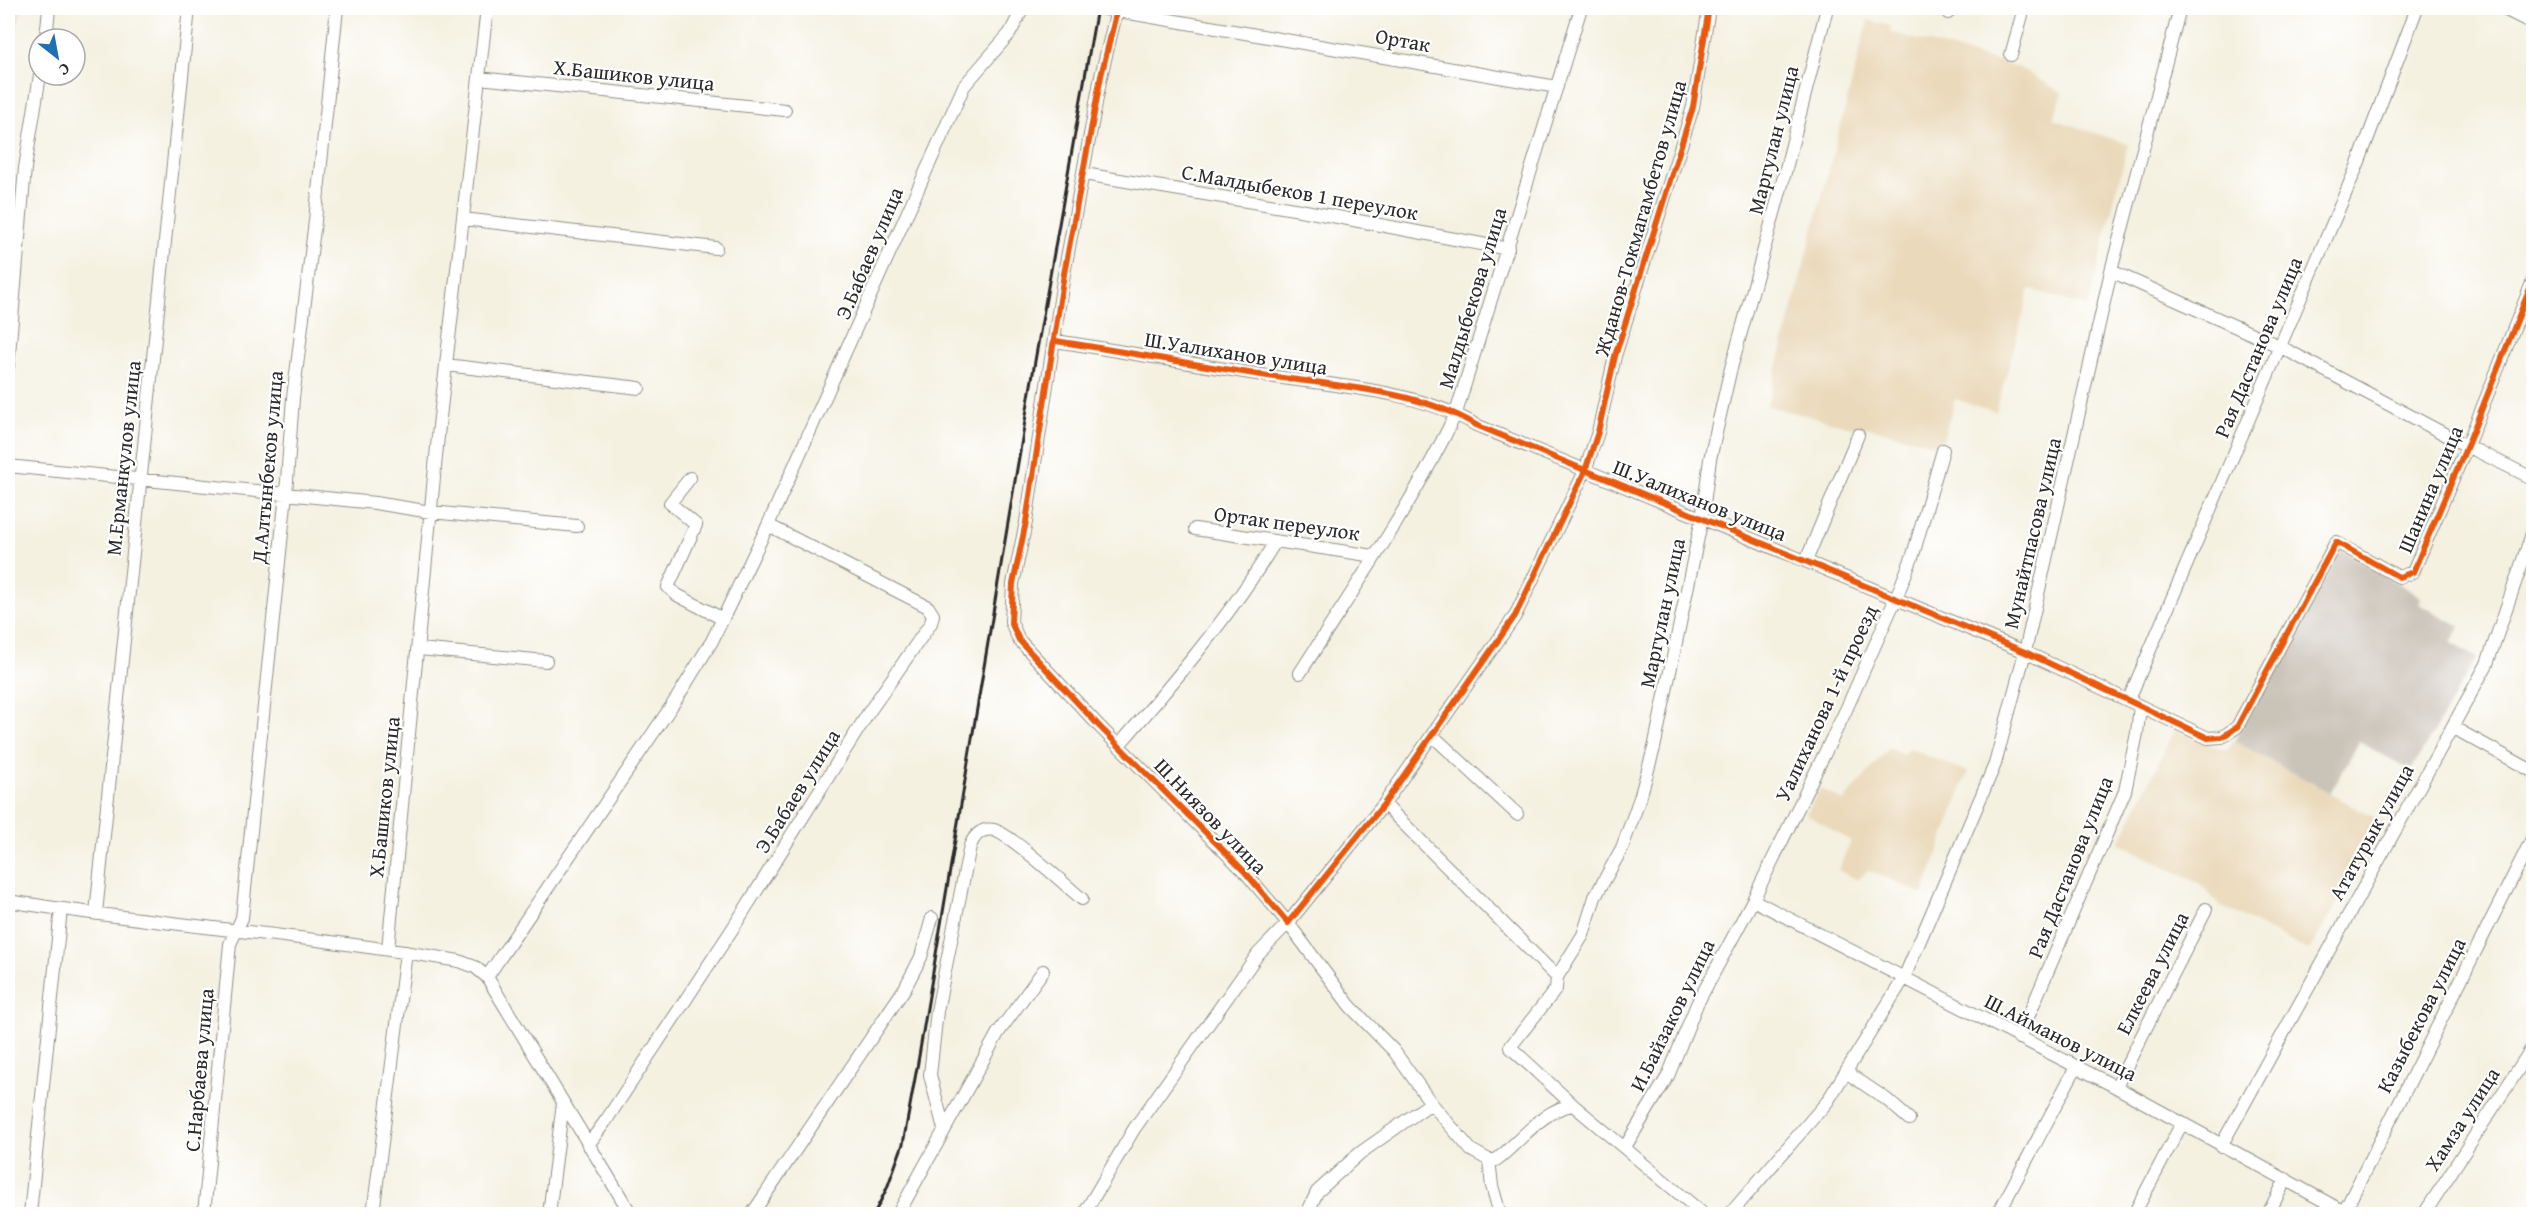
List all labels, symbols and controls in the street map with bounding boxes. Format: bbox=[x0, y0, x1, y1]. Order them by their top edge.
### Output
street label: Ортак bbox=[1373, 20, 1433, 60]
north arrow bbox=[27, 27, 87, 87]
street label: Х.Башиков улица bbox=[552, 51, 716, 99]
text: С bbox=[55, 57, 75, 82]
street label: Маргулан улица bbox=[1740, 62, 1806, 218]
street label: Жданов-Токмагамбетов улица bbox=[1585, 76, 1694, 361]
street label: С.Малдыбеков 1 переулок bbox=[1179, 156, 1421, 228]
street label: Э.Бабаев улица bbox=[827, 182, 911, 324]
street label: Малдыбекова улица bbox=[1430, 204, 1514, 392]
street label: Рая Дастанова улица bbox=[2206, 252, 2310, 442]
street label: Ш.Уалиханов улица bbox=[1142, 323, 1330, 383]
street label: М.Ерманкулов улица bbox=[97, 359, 149, 557]
street label: Д.Алтынбеков улица bbox=[243, 369, 291, 566]
street label: Шанина улица bbox=[2389, 420, 2471, 558]
street label: Мунайтпасова улица bbox=[1995, 434, 2069, 632]
street label: Ш.Уалиханов улица bbox=[1609, 451, 1791, 549]
street label: Ортак переулок bbox=[1212, 497, 1362, 549]
street label: Маргулан улица bbox=[1631, 535, 1693, 691]
street label: Уалиханова 1-й проезд bbox=[1767, 599, 1886, 807]
street label: Х.Башиков улица bbox=[360, 715, 408, 879]
street label: Э.Бабаев улица bbox=[746, 723, 848, 859]
street label: Ш.Ниязов улица bbox=[1147, 751, 1275, 881]
street label: Ататурык улица bbox=[2321, 758, 2421, 906]
street label: Рая Дастанова улица bbox=[2019, 771, 2121, 963]
street label: Елкеева улица bbox=[2108, 906, 2196, 1040]
street label: Казыбекова улица bbox=[2368, 932, 2474, 1098]
street label: И.Байзаков улица bbox=[1622, 934, 1722, 1096]
street label: Ш.Айманов улица bbox=[1979, 985, 2143, 1089]
street label: С.Нарбаева улица bbox=[176, 987, 222, 1153]
street label: Хамза улица bbox=[2417, 1061, 2507, 1177]

